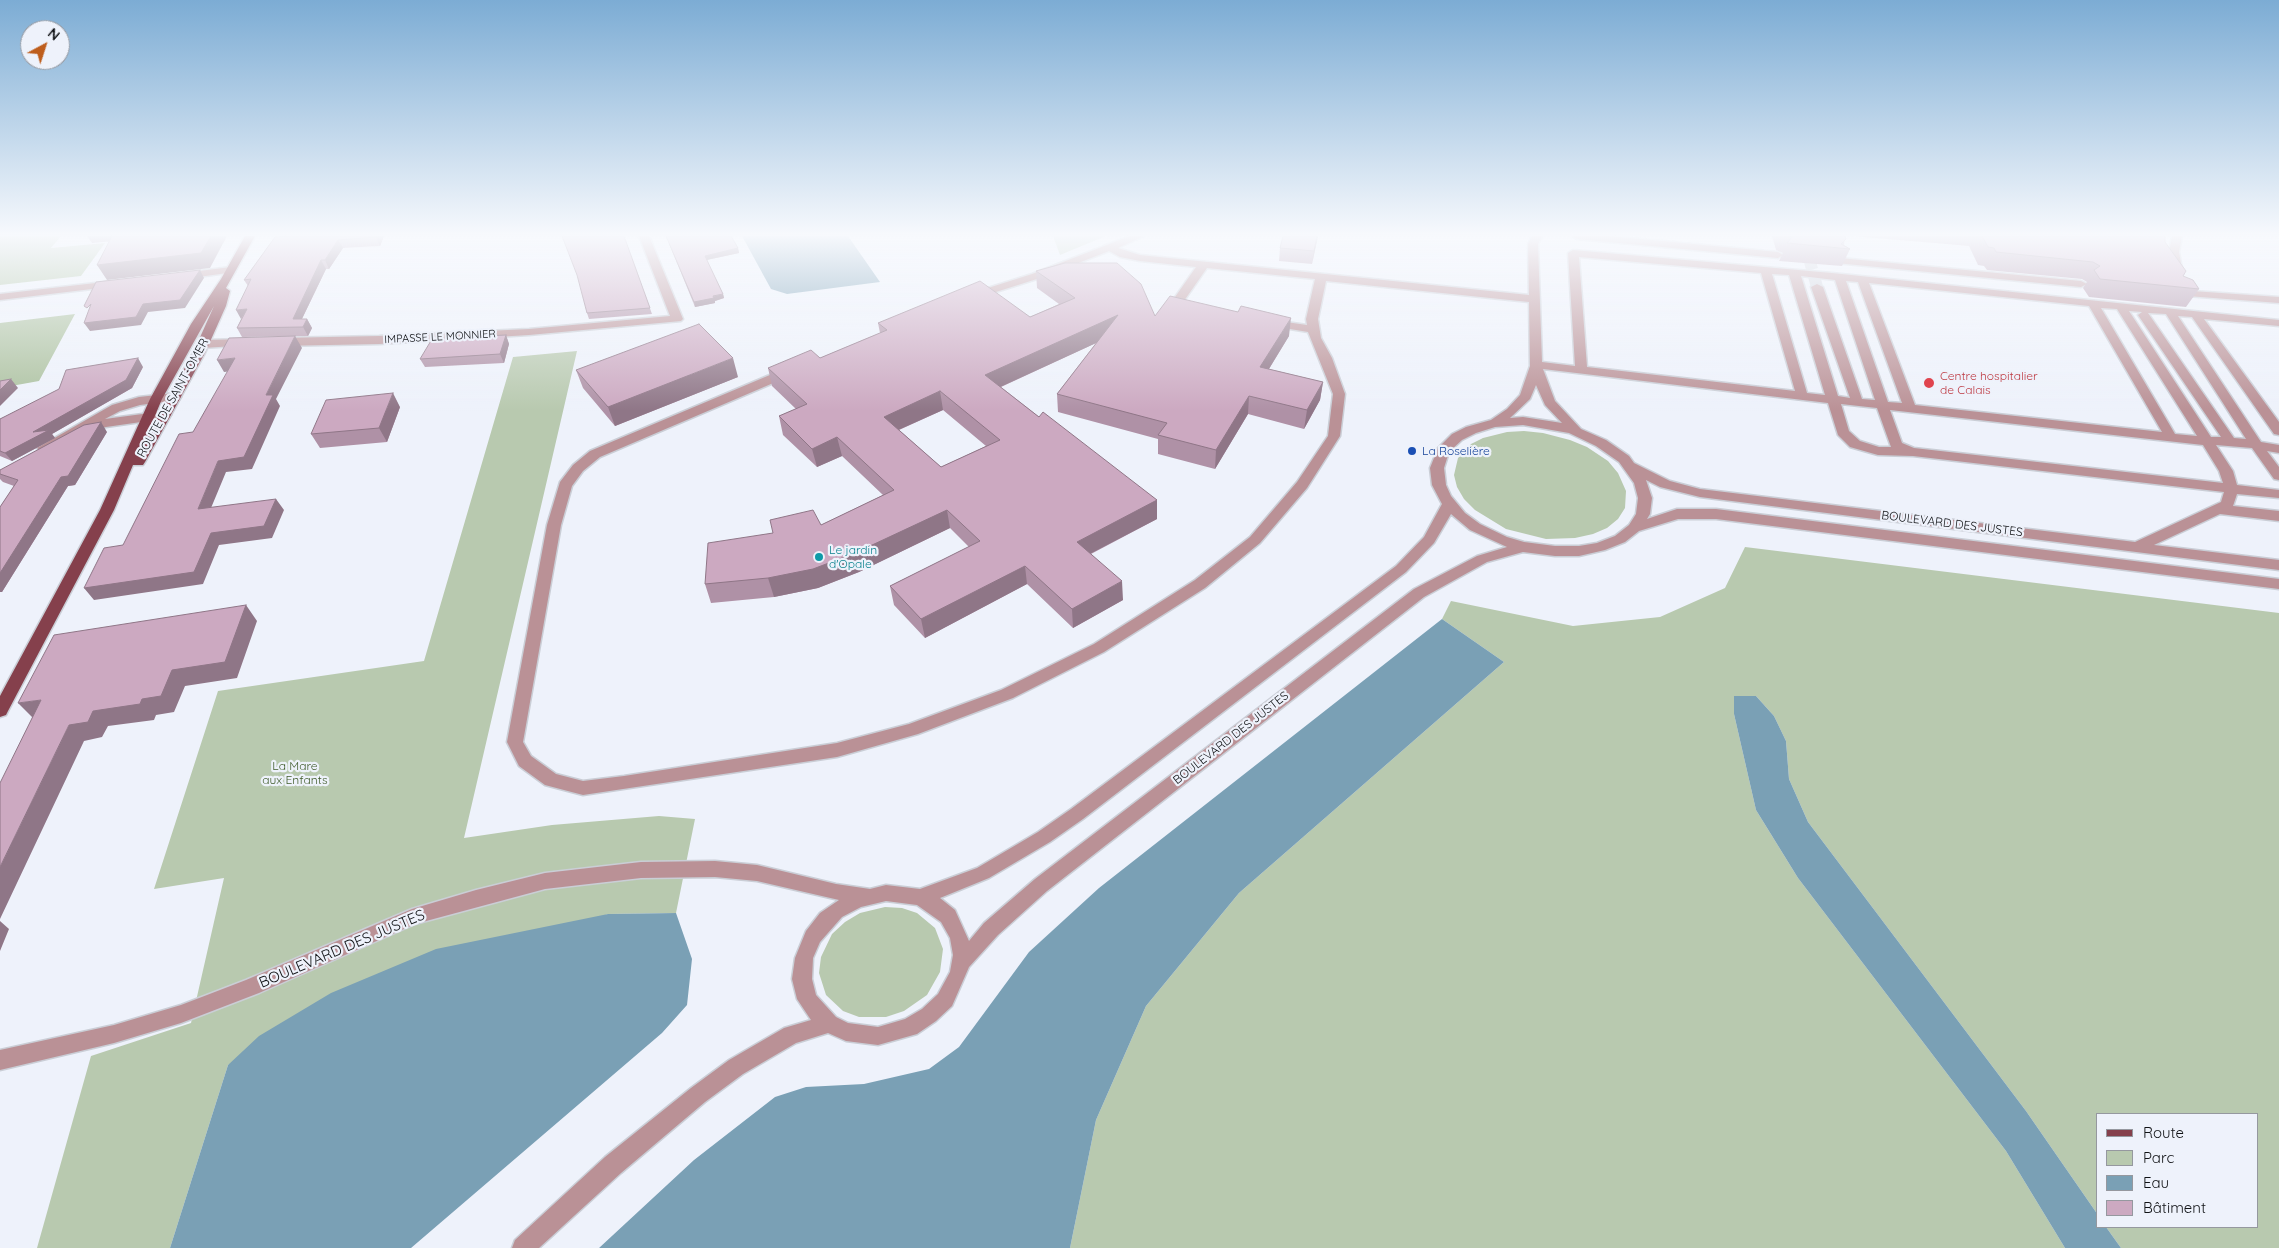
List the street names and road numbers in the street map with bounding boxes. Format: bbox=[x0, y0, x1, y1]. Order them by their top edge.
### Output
street label: IMPASSE LE MONNIER bbox=[384, 327, 496, 347]
street label: ROUTE DE SAINT-OMER bbox=[134, 336, 212, 460]
street label: BOULEVARD DES JUSTES bbox=[1880, 508, 2024, 540]
street label: BOULEVARD DES JUSTES bbox=[1170, 689, 1292, 787]
street label: BOULEVARD DES JUSTES bbox=[257, 906, 427, 992]

